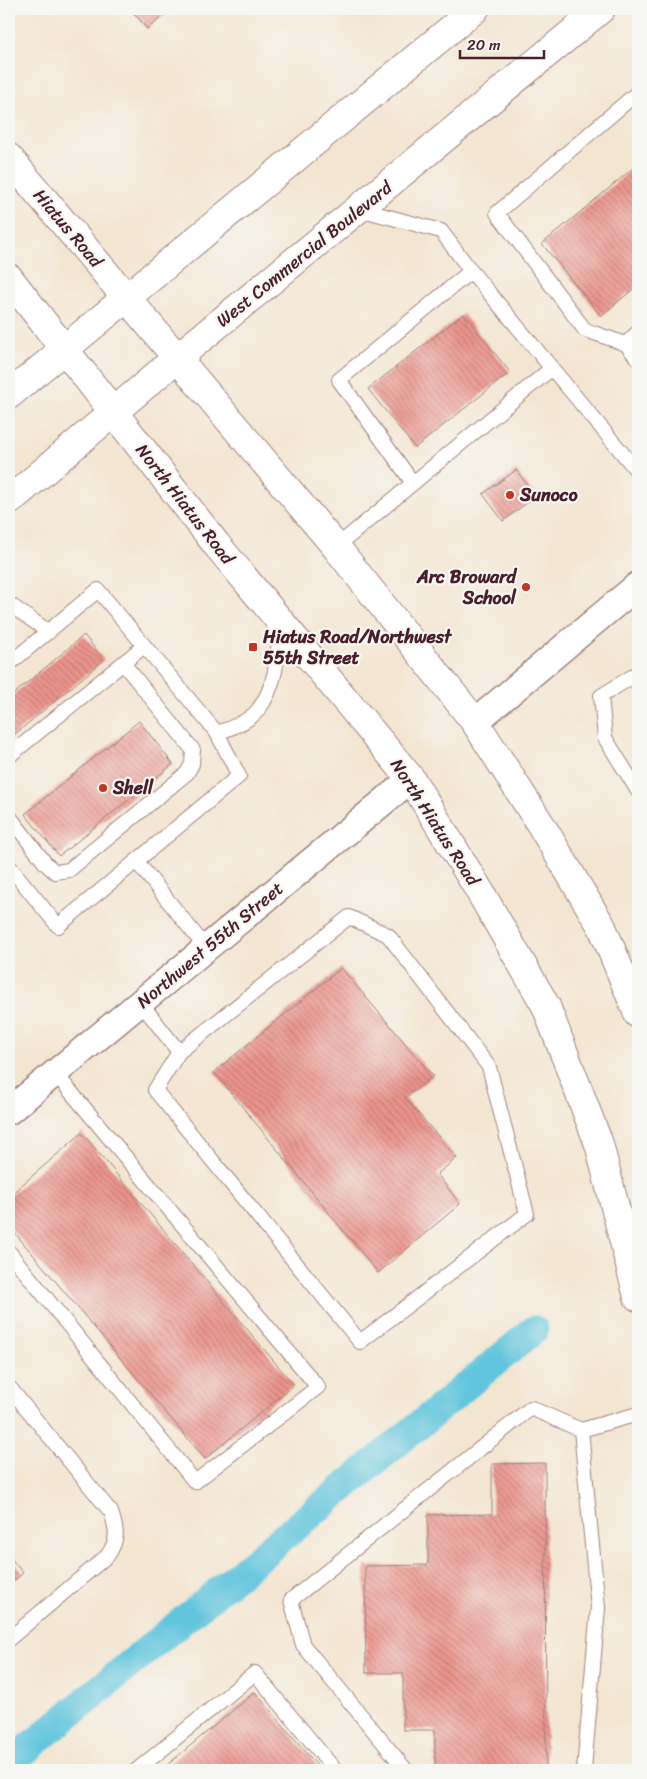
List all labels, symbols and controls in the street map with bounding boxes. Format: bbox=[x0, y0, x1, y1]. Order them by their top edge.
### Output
scale bar bbox=[460, 28, 543, 60]
text: 20 m bbox=[467, 32, 501, 58]
street label: West Commercial Boulevard bbox=[209, 172, 400, 335]
street label: Hiatus Road bbox=[25, 181, 112, 276]
street label: North Hiatus Road bbox=[127, 436, 244, 573]
place label: Sunoco bbox=[519, 479, 578, 511]
marker: Sunoco bbox=[504, 489, 516, 501]
place label: Arc Broward School bbox=[416, 561, 518, 614]
marker: Arc Broward School bbox=[520, 581, 532, 593]
place label: Hiatus Road/Northwest 55th Street bbox=[262, 621, 453, 674]
marker: Hiatus Road/Northwest 55th Street bbox=[247, 641, 259, 653]
street label: North Hiatus Road bbox=[382, 752, 489, 894]
place label: Shell bbox=[112, 772, 154, 804]
marker: Shell bbox=[97, 782, 109, 794]
street label: Northwest 55th Street bbox=[129, 873, 291, 1017]

